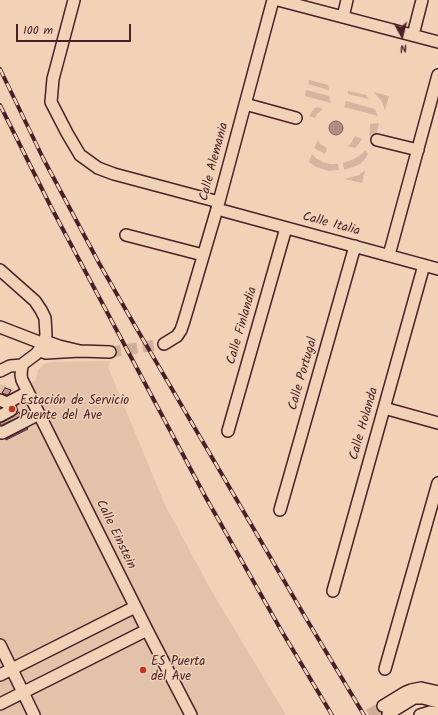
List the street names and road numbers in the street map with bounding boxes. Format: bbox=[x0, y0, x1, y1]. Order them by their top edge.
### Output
street label: Calle Alemania bbox=[197, 121, 233, 203]
street label: Calle Italia bbox=[301, 210, 361, 240]
street label: Calle Finlandia bbox=[224, 285, 262, 367]
street label: Calle Portugal bbox=[286, 336, 322, 412]
street label: Calle Holanda bbox=[347, 386, 383, 462]
street label: Calle Einstein bbox=[91, 498, 139, 572]

